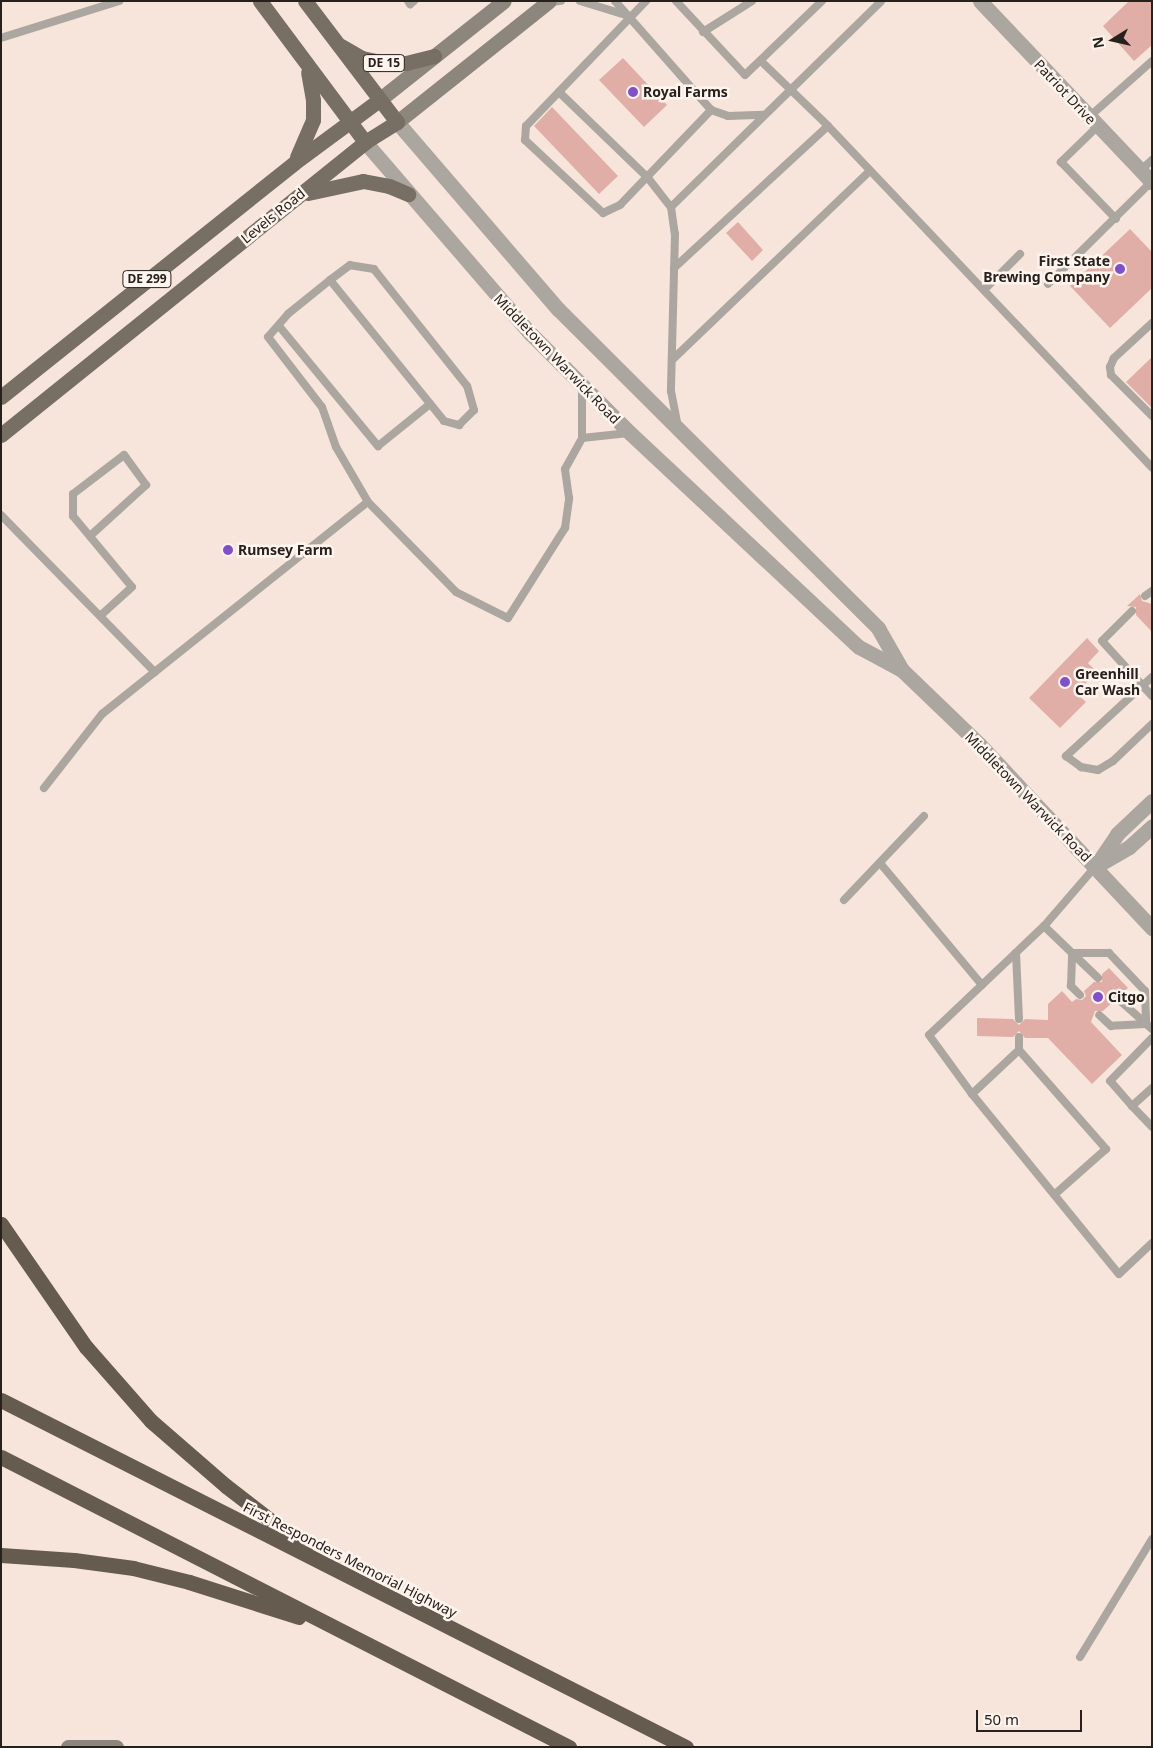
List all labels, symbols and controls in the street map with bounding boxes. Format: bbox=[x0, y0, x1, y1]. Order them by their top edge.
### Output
north arrow bbox=[1088, 15, 1138, 65]
text: N bbox=[1087, 35, 1108, 50]
road number: DE 15 bbox=[363, 54, 405, 72]
street label: Patriot Drive bbox=[1031, 56, 1099, 128]
place label: Royal Farms bbox=[643, 84, 728, 100]
marker: Royal Farms bbox=[627, 86, 639, 98]
street label: Levels Road bbox=[238, 185, 308, 247]
place label: First State Brewing Company bbox=[983, 253, 1110, 286]
marker: First State Brewing Company bbox=[1114, 263, 1126, 275]
road number: DE 299 bbox=[122, 270, 172, 288]
street label: Middletown Warwick Road bbox=[491, 291, 623, 427]
place label: Rumsey Farm bbox=[238, 542, 333, 558]
marker: Rumsey Farm bbox=[222, 544, 234, 556]
place label: Greenhill Car Wash bbox=[1075, 666, 1140, 699]
marker: Greenhill Car Wash bbox=[1059, 676, 1071, 688]
street label: Middletown Warwick Road bbox=[962, 729, 1094, 865]
place label: Citgo bbox=[1108, 989, 1145, 1005]
marker: Citgo bbox=[1092, 991, 1104, 1003]
street label: First Responders Memorial Highway bbox=[240, 1499, 460, 1621]
scale bar bbox=[978, 1700, 1084, 1732]
text: 50 m bbox=[984, 1709, 1019, 1729]

